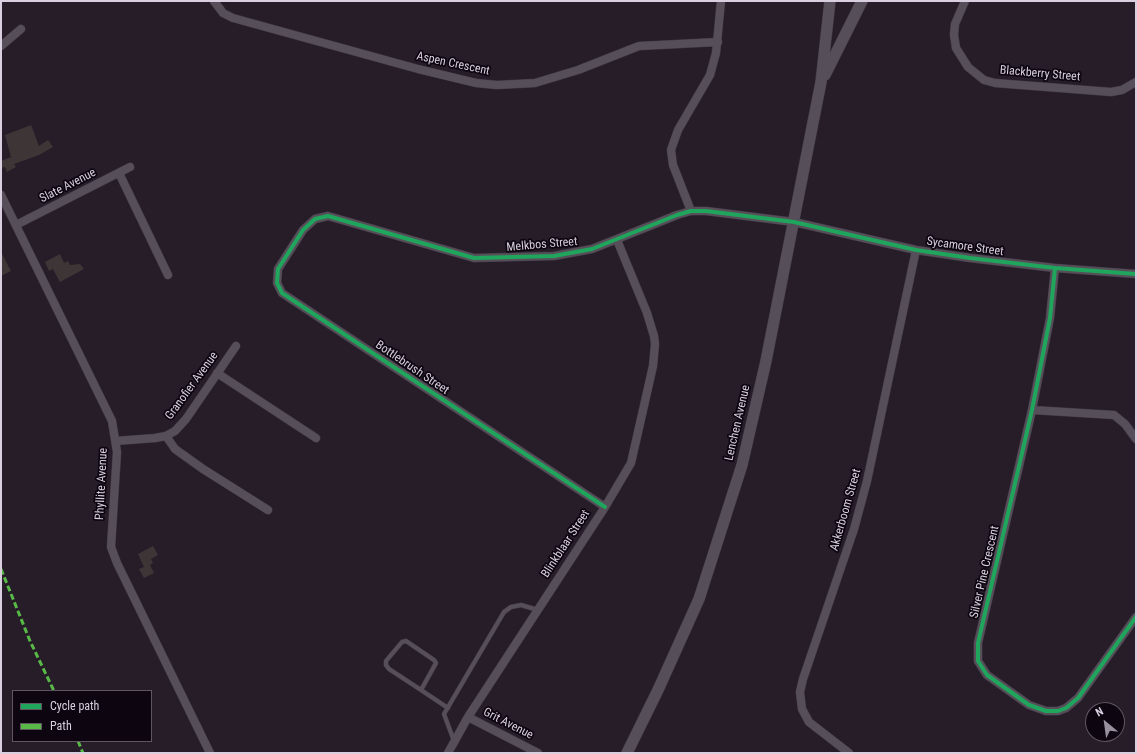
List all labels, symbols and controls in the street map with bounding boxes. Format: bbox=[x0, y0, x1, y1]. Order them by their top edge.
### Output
street label: Aspen Crescent bbox=[415, 49, 491, 79]
street label: Blackberry Street bbox=[999, 63, 1081, 85]
street label: Slate Avenue bbox=[37, 166, 99, 206]
street label: Sycamore Street bbox=[926, 234, 1004, 260]
street label: Melkbos Street bbox=[506, 235, 578, 255]
street label: Bottlebrush Street bbox=[373, 338, 451, 398]
street label: Granofier Avenue bbox=[162, 349, 222, 423]
street label: Lenchen Avenue bbox=[722, 384, 754, 462]
street label: Phyllite Avenue bbox=[93, 448, 111, 520]
street label: Akkerboom Street bbox=[827, 467, 865, 553]
street label: Blinkblaar Street bbox=[539, 507, 593, 581]
street label: Silver Pine Crescent bbox=[967, 524, 1003, 620]
legend bbox=[12, 690, 152, 742]
text: Cycle path bbox=[50, 699, 99, 713]
north arrow bbox=[1085, 702, 1125, 742]
street label: Grit Avenue bbox=[481, 705, 535, 743]
text: N bbox=[1093, 705, 1106, 719]
text: Path bbox=[50, 719, 72, 733]

